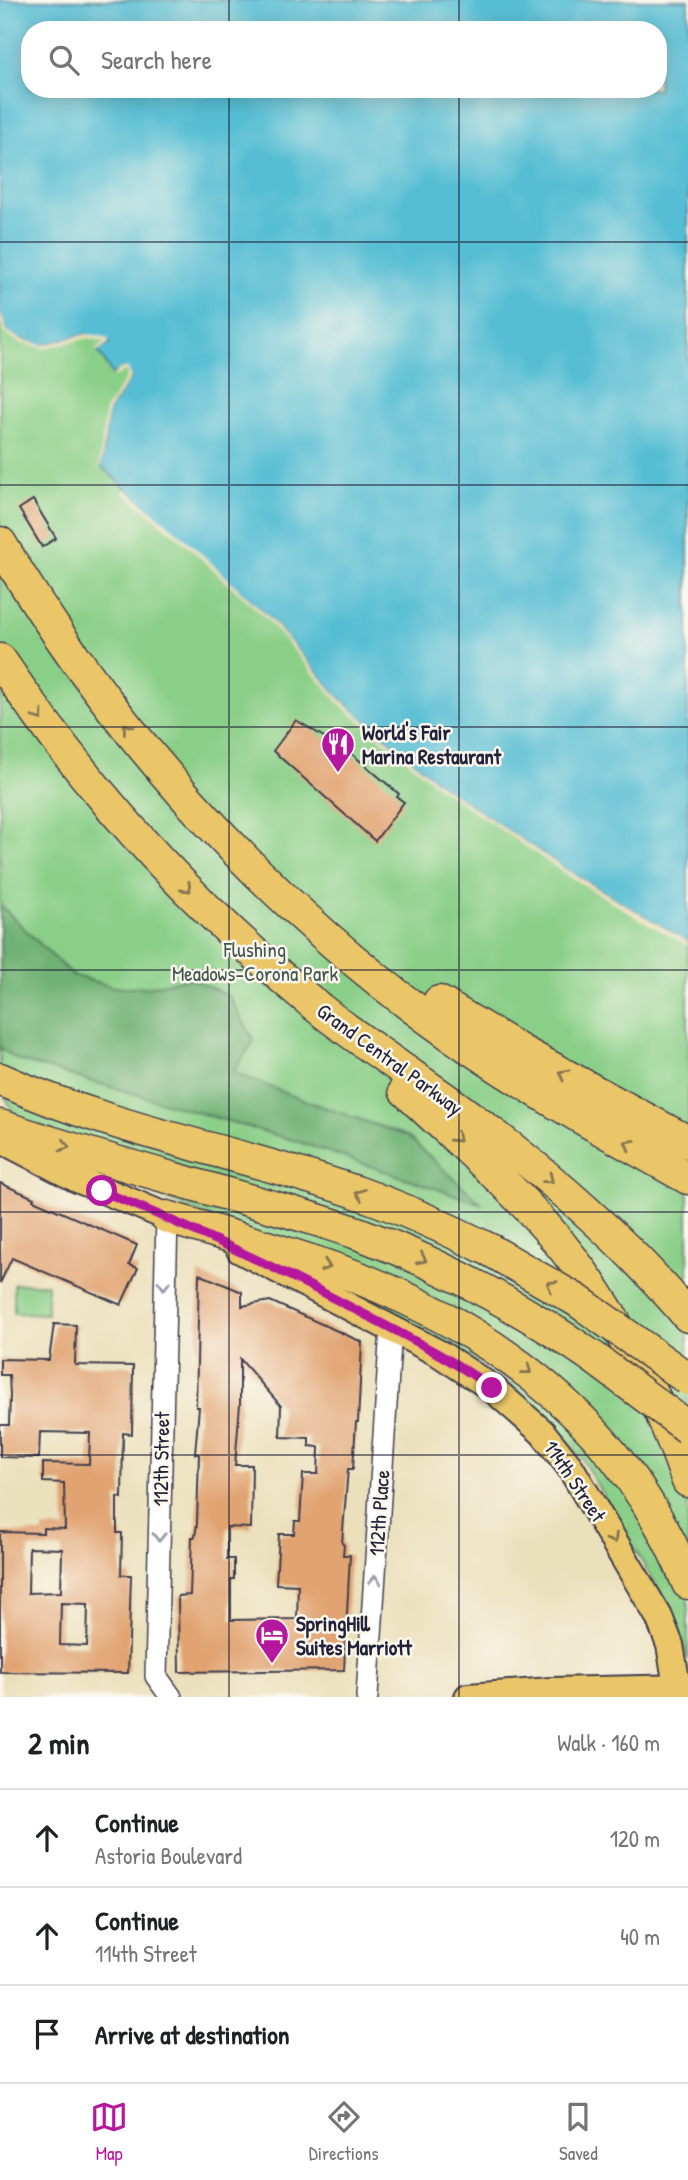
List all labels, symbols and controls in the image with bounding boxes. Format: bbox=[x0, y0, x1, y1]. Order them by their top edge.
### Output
search box bbox=[21, 21, 667, 98]
icon: search bbox=[45, 41, 83, 79]
text: Search here bbox=[101, 42, 212, 77]
one-way arrow bbox=[31, 708, 43, 721]
place label: World's Fair Marina Restaurant bbox=[362, 718, 502, 771]
one-way arrow bbox=[123, 724, 136, 736]
restaurant icon: World's Fair Marina Restaurant bbox=[319, 725, 357, 774]
one-way arrow bbox=[179, 880, 191, 892]
park label: Flushing Meadows-Corona Park bbox=[172, 935, 338, 988]
street label: Grand Central Parkway bbox=[311, 996, 469, 1122]
one-way arrow bbox=[558, 1069, 571, 1083]
one-way arrow bbox=[448, 1130, 461, 1143]
one-way arrow bbox=[59, 1138, 71, 1153]
one-way arrow bbox=[623, 1139, 636, 1152]
one-way arrow bbox=[541, 1171, 554, 1183]
route start bbox=[86, 1175, 117, 1206]
one-way arrow bbox=[355, 1188, 367, 1202]
one-way arrow bbox=[415, 1251, 427, 1265]
one-way arrow bbox=[319, 1258, 331, 1272]
one-way arrow bbox=[157, 1280, 172, 1291]
one-way arrow bbox=[546, 1280, 559, 1293]
one-way arrow bbox=[519, 1362, 532, 1375]
route end bbox=[476, 1372, 507, 1403]
street label: 112th Street bbox=[146, 1411, 176, 1507]
street label: 114th Street bbox=[537, 1434, 613, 1528]
street label: 112th Place bbox=[362, 1469, 396, 1557]
one-way arrow bbox=[151, 1532, 167, 1543]
one-way arrow bbox=[605, 1532, 618, 1545]
one-way arrow bbox=[367, 1574, 382, 1585]
place label: SpringHill Suites Marriott bbox=[296, 1609, 413, 1662]
hotel icon: SpringHill Suites Marriott bbox=[253, 1616, 291, 1665]
text: 2 min bbox=[28, 1723, 90, 1763]
text: Walk · 160 m bbox=[557, 1727, 660, 1758]
text: Continue bbox=[95, 1805, 179, 1840]
icon: ahead bbox=[28, 1819, 66, 1857]
text: 120 m bbox=[610, 1823, 660, 1854]
text: Astoria Boulevard bbox=[95, 1840, 242, 1871]
text: Continue bbox=[95, 1903, 179, 1938]
icon: ahead bbox=[28, 1917, 66, 1955]
text: 40 m bbox=[620, 1921, 660, 1952]
text: 114th Street bbox=[95, 1938, 197, 1969]
icon: arrive bbox=[28, 2015, 66, 2053]
text: Arrive at destination bbox=[95, 2017, 290, 2052]
tab: Map bbox=[90, 2098, 128, 2166]
tab: Directions bbox=[309, 2098, 379, 2166]
tab: Saved bbox=[559, 2098, 598, 2166]

